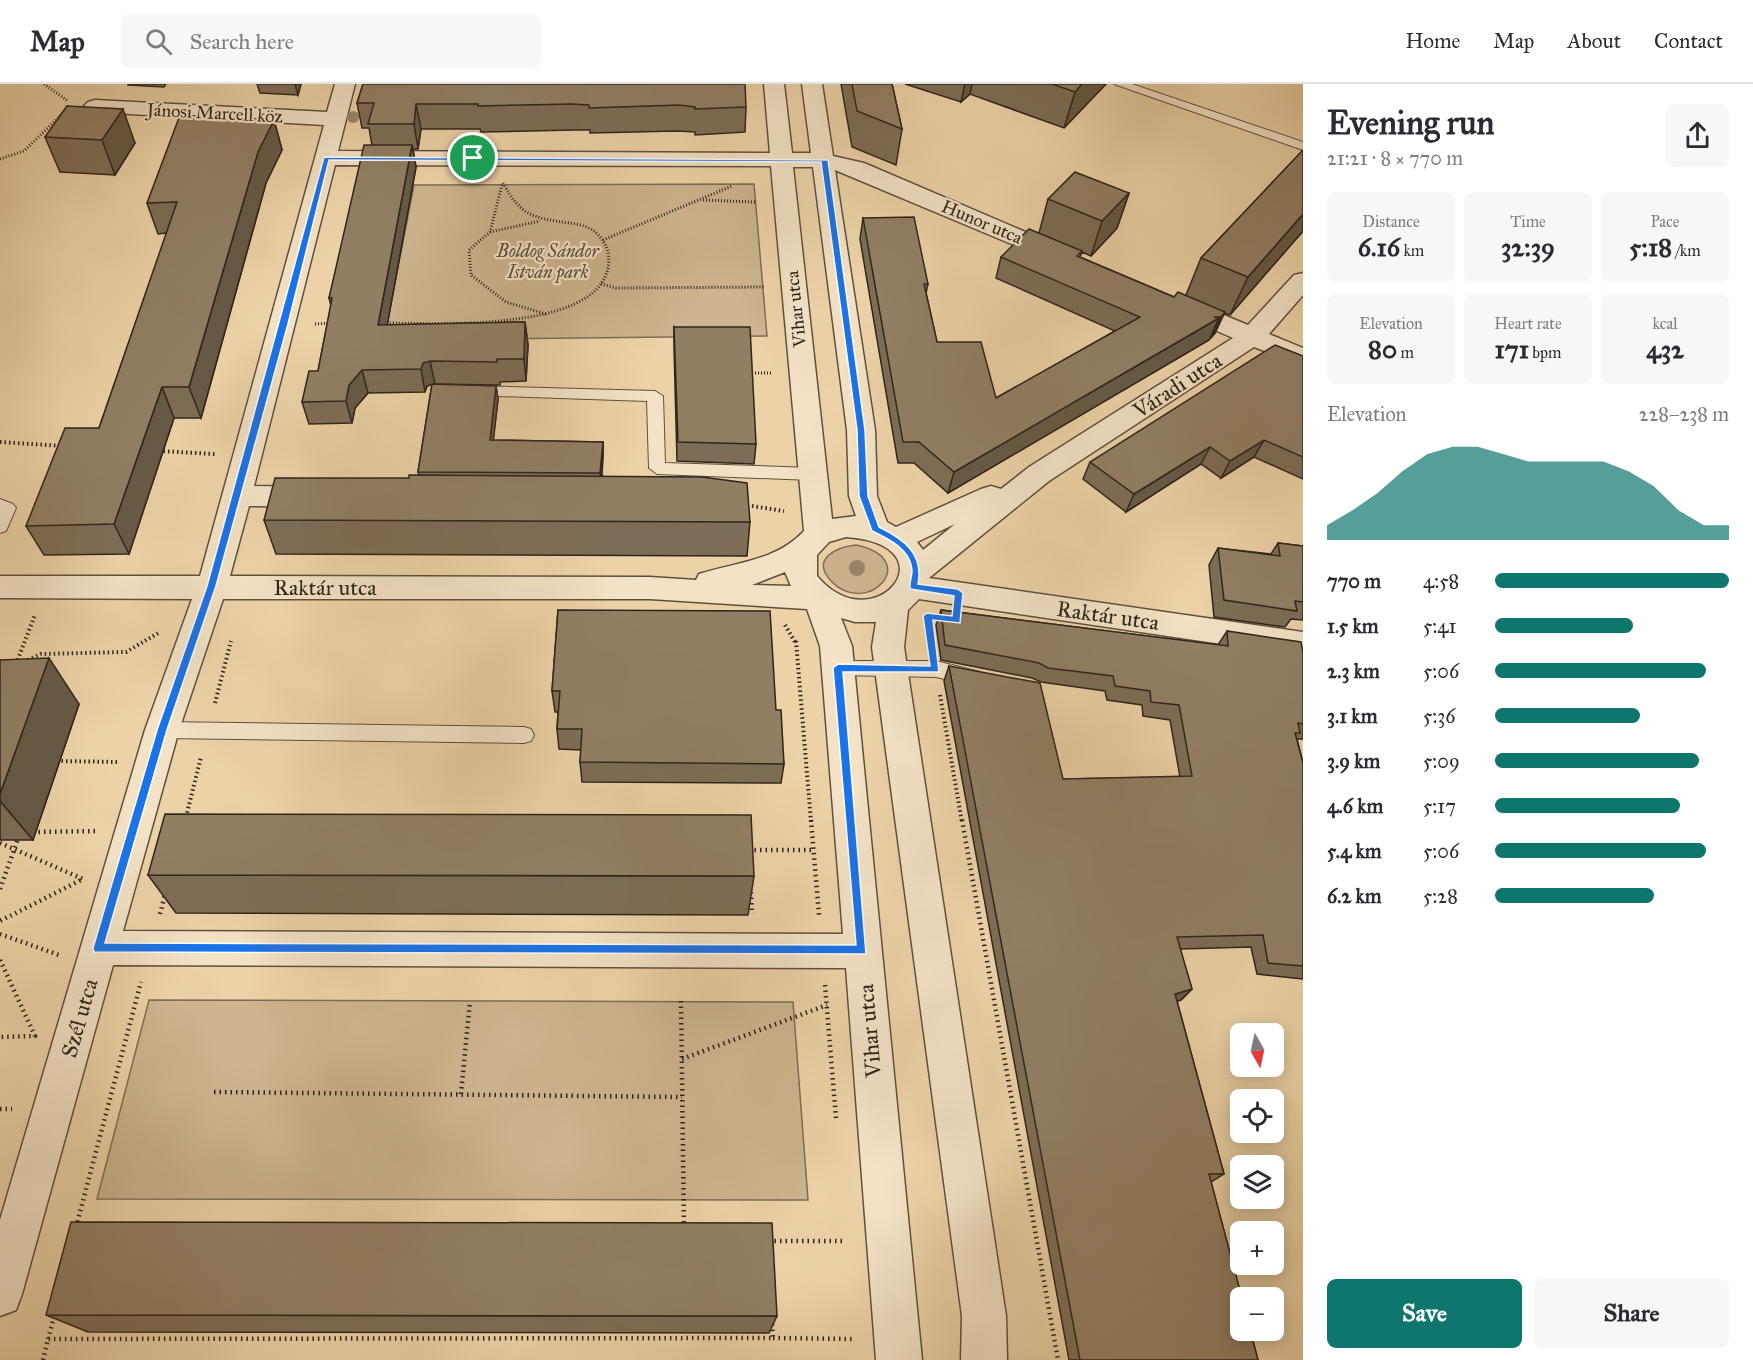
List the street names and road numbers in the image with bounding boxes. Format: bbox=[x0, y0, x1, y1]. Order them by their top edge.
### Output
street label: Jánosi Marcell köz bbox=[144, 98, 283, 129]
street label: Hunor utca bbox=[938, 195, 1026, 249]
street label: Vihar utca bbox=[781, 269, 811, 349]
street label: Váradi utca bbox=[1127, 346, 1227, 425]
street label: Raktár utca bbox=[273, 574, 377, 601]
street label: Raktár utca bbox=[1055, 595, 1162, 636]
street label: Szél utca bbox=[55, 975, 104, 1061]
street label: Vihar utca bbox=[852, 982, 887, 1080]

